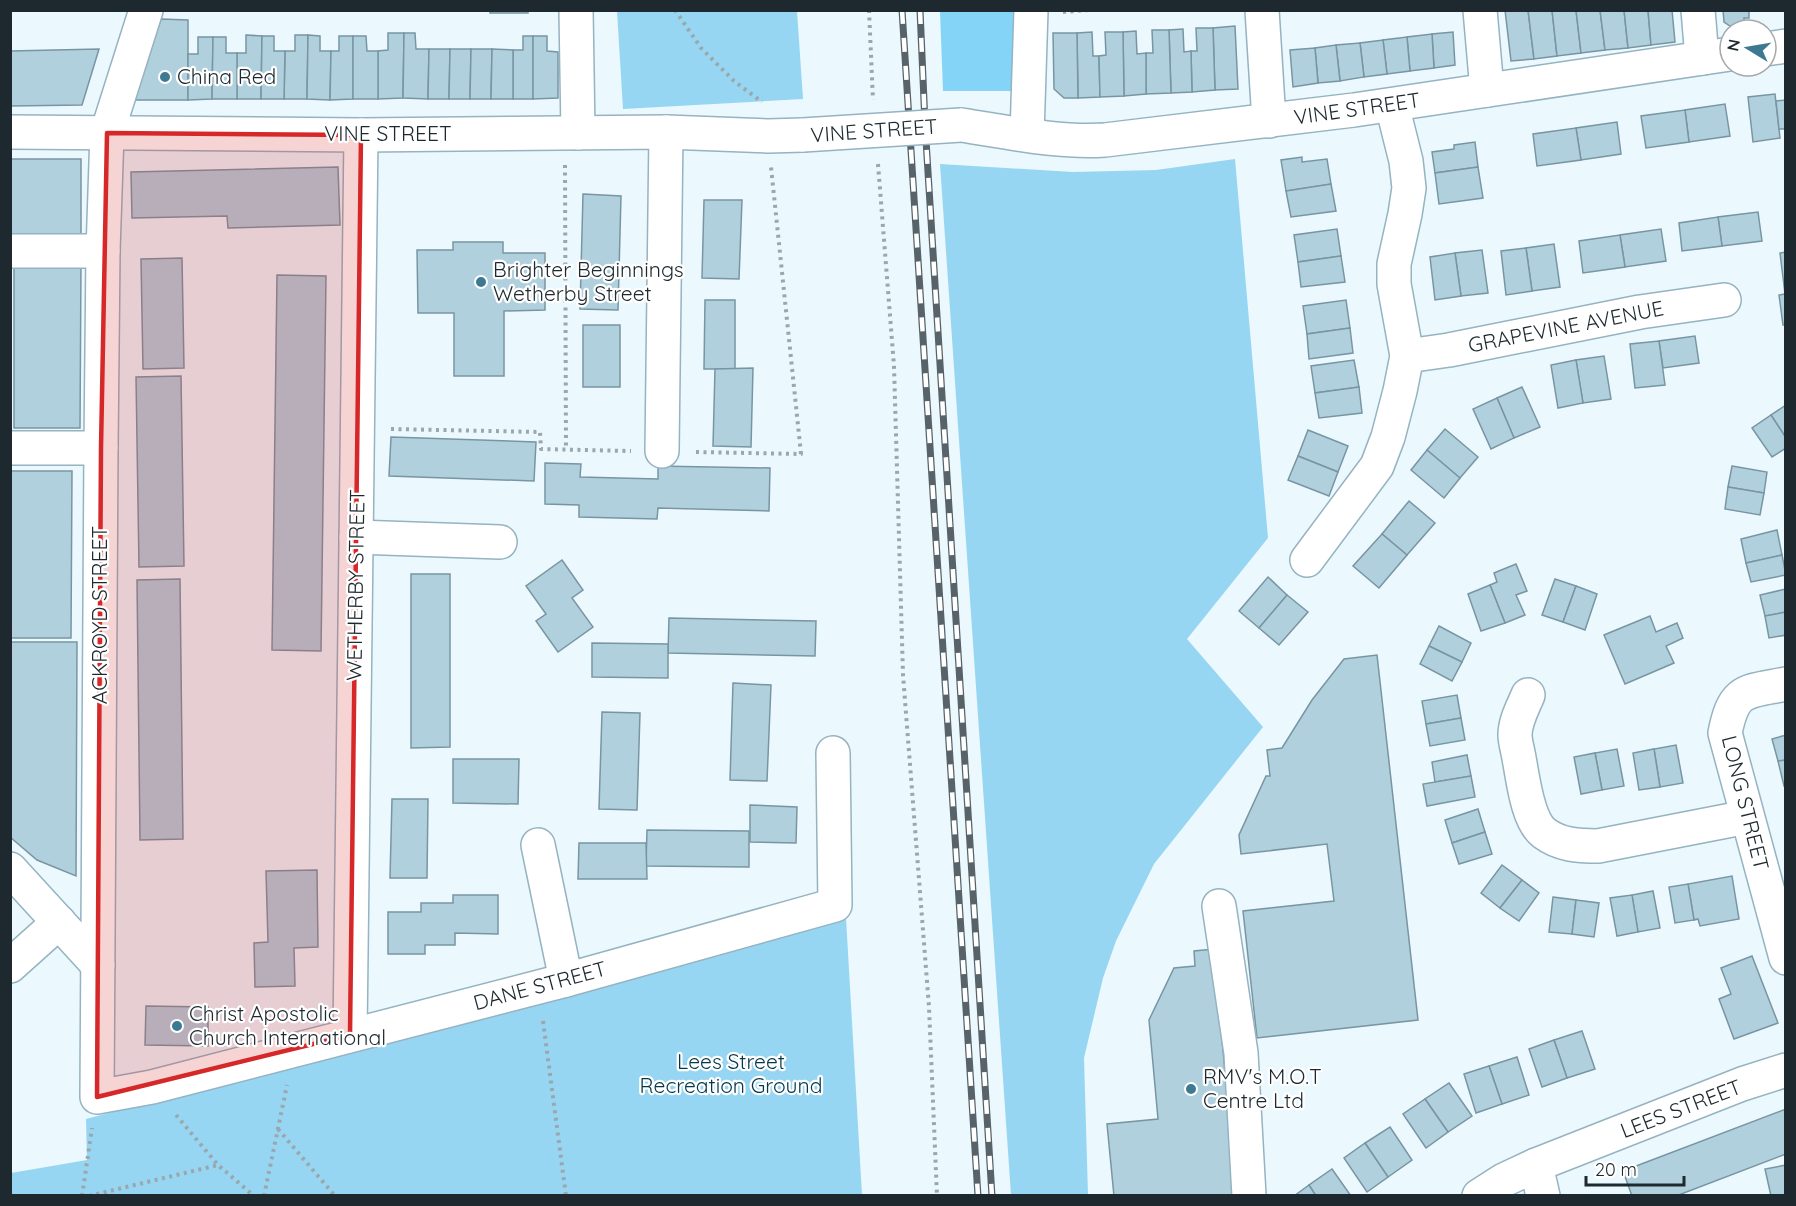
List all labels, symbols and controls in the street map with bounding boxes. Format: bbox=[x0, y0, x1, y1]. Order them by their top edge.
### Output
north arrow bbox=[1718, 18, 1778, 78]
text: N bbox=[1722, 37, 1744, 53]
place label: China Red bbox=[177, 63, 276, 89]
marker: China Red bbox=[158, 70, 172, 84]
street label: VINE STREET bbox=[1292, 86, 1422, 130]
street label: VINE STREET bbox=[810, 113, 938, 147]
street label: VINE STREET bbox=[324, 120, 452, 146]
place label: Brighter Beginnings Wetherby Street bbox=[493, 256, 684, 306]
marker: Brighter Beginnings Wetherby Street bbox=[474, 275, 488, 289]
street label: GRAPEVINE AVENUE bbox=[1466, 294, 1666, 358]
street label: WETHERBY STREET bbox=[340, 489, 370, 681]
street label: ACKROYD STREET bbox=[86, 526, 112, 704]
street label: LONG STREET bbox=[1717, 733, 1775, 873]
street label: DANE STREET bbox=[470, 955, 609, 1015]
place label: Christ Apostolic Church International bbox=[189, 1000, 386, 1050]
marker: Christ Apostolic Church International bbox=[170, 1019, 184, 1033]
park label: Lees Street Recreation Ground bbox=[640, 1048, 822, 1098]
place label: RMV's M.O.T Centre Ltd bbox=[1203, 1063, 1322, 1113]
street label: LEES STREET bbox=[1616, 1073, 1745, 1143]
marker: RMV's M.O.T Centre Ltd bbox=[1184, 1082, 1198, 1096]
scale bar bbox=[1586, 1149, 1684, 1187]
text: 20 m bbox=[1595, 1158, 1637, 1181]

